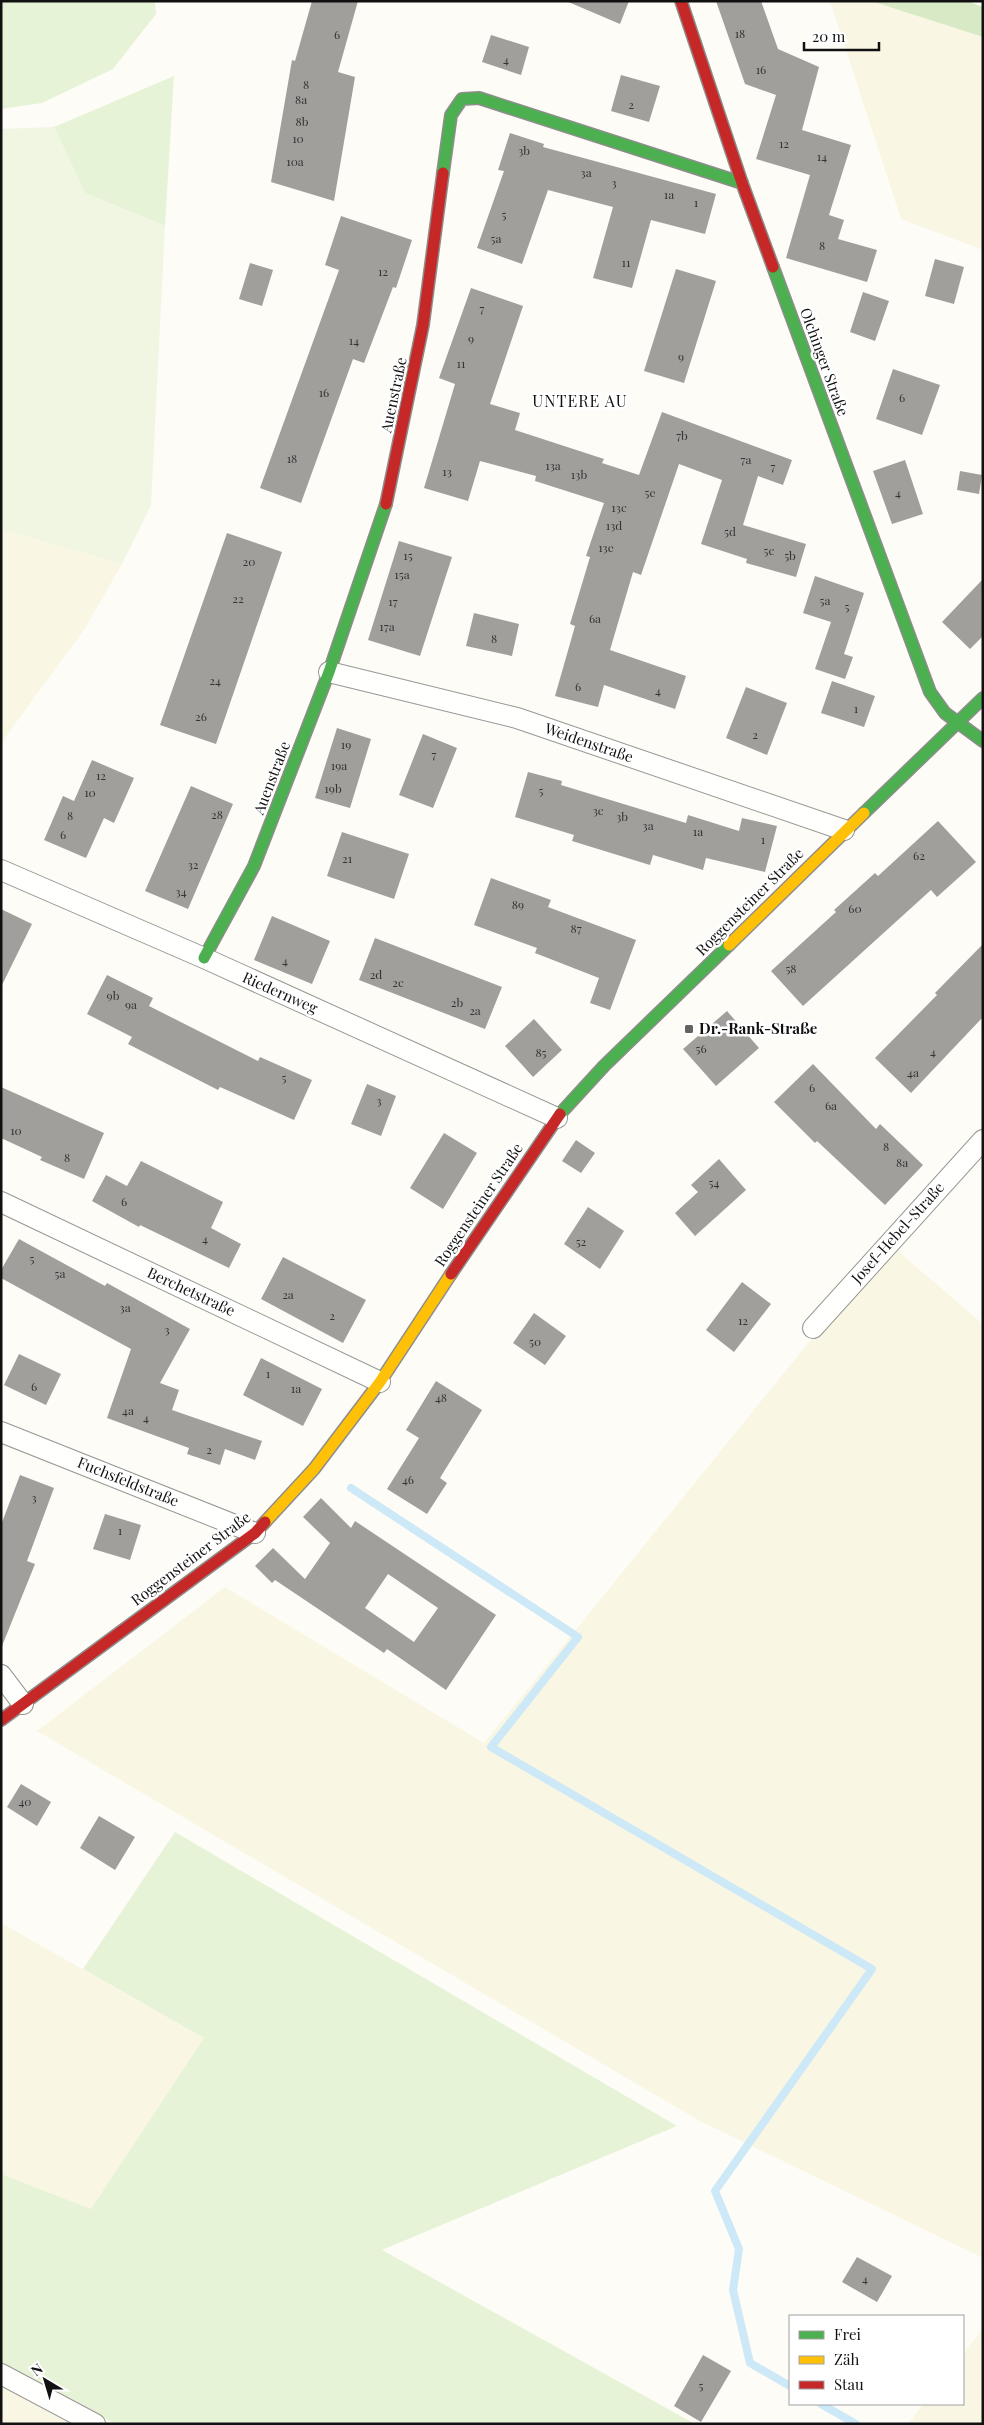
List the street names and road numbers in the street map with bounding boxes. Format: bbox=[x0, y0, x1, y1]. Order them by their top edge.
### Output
street label: Olchinger Straße bbox=[796, 305, 854, 419]
street label: Auenstraße bbox=[375, 355, 411, 435]
street label: Weidenstraße bbox=[541, 717, 636, 767]
street label: Auenstraße bbox=[248, 738, 294, 818]
street label: Roggensteiner Straße bbox=[691, 843, 808, 960]
street label: Riedernweg bbox=[240, 967, 321, 1018]
street label: Roggensteiner Straße bbox=[429, 1139, 527, 1270]
street label: Josef-Hebel-Straße bbox=[846, 1177, 948, 1288]
street label: Berchetstraße bbox=[144, 1262, 239, 1320]
street label: Fuchsfeldstraße bbox=[75, 1452, 182, 1511]
street label: Roggensteiner Straße bbox=[127, 1507, 254, 1610]

